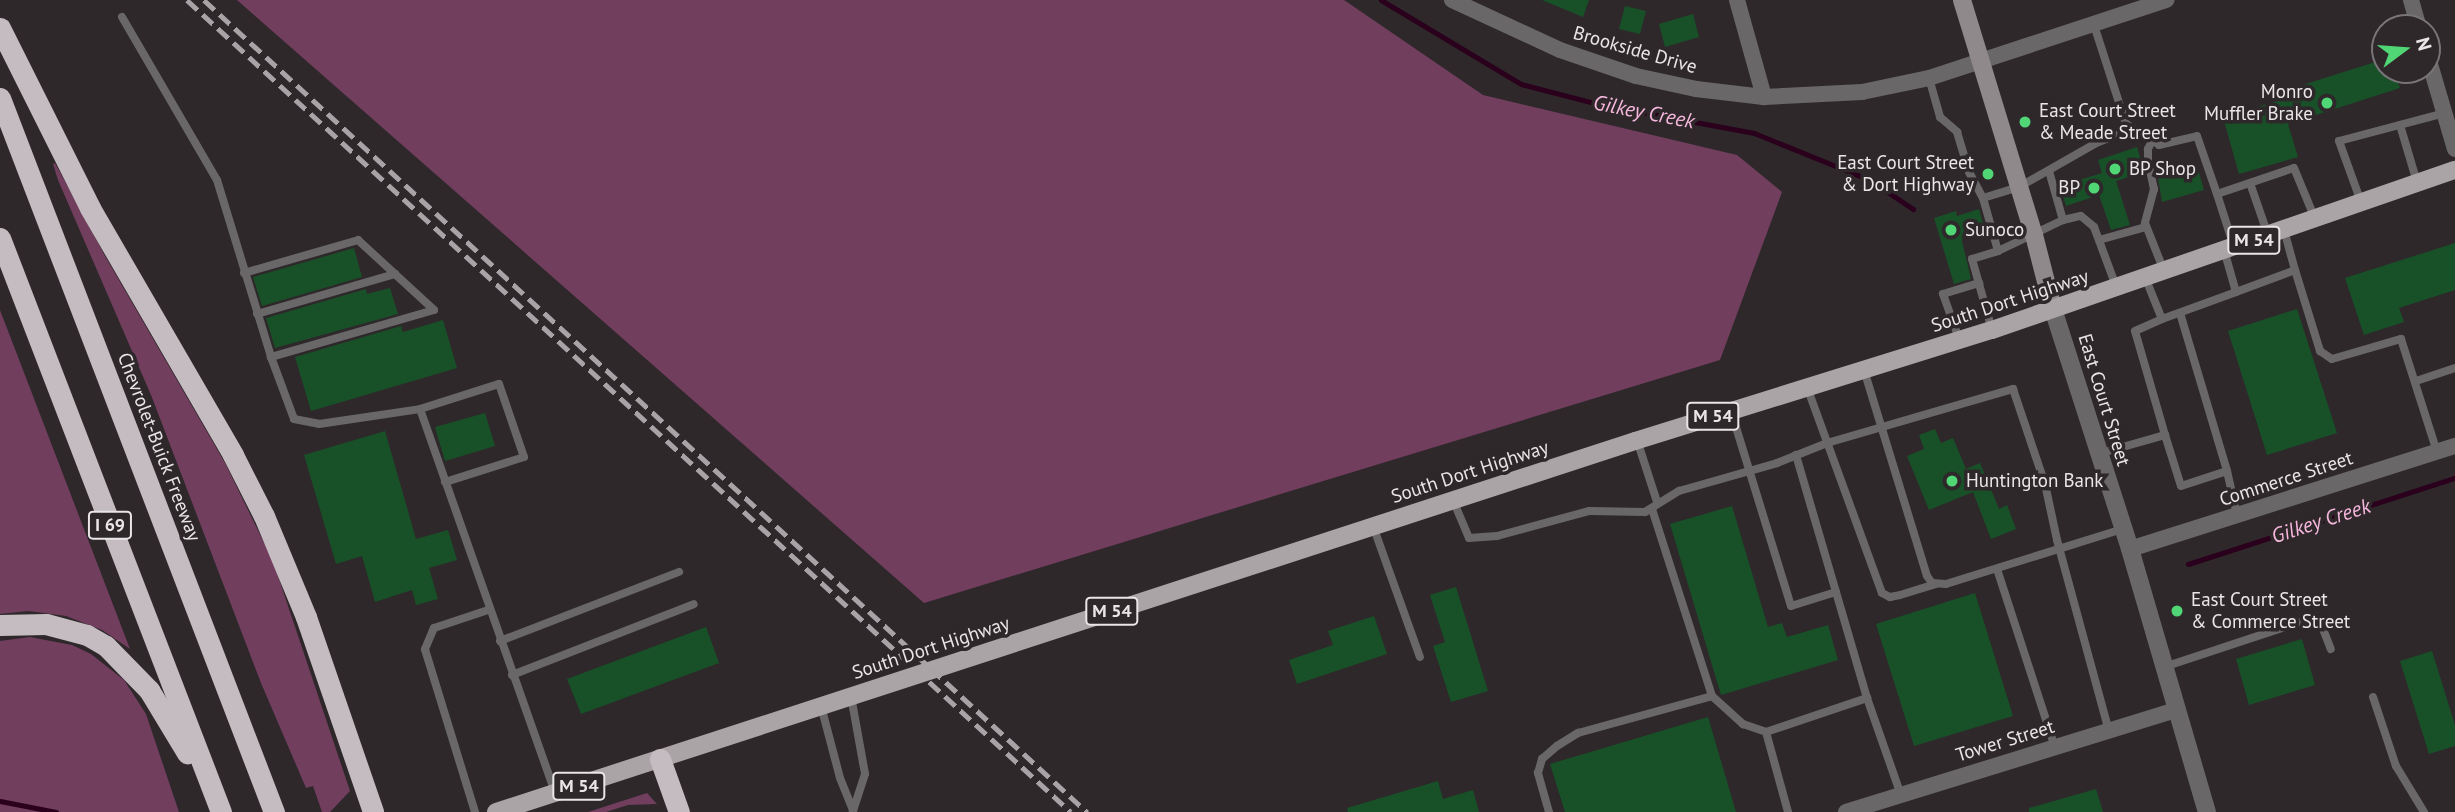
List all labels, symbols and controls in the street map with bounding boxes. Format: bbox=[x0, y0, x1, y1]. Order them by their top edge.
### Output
north arrow bbox=[2371, 14, 2441, 84]
street label: Brookside Drive bbox=[1571, 21, 1699, 79]
text: N bbox=[2411, 34, 2438, 53]
place label: Monro Muffler Brake bbox=[2204, 81, 2313, 125]
water label: Gilkey Creek bbox=[1591, 90, 1697, 134]
marker: Monro Muffler Brake bbox=[2319, 95, 2335, 111]
place label: East Court Street & Meade Street bbox=[2039, 100, 2176, 144]
marker: East Court Street & Meade Street bbox=[2017, 114, 2033, 130]
place label: East Court Street & Dort Highway bbox=[1837, 152, 1974, 196]
place label: BP Shop bbox=[2129, 158, 2197, 180]
marker: BP Shop bbox=[2107, 161, 2123, 177]
marker: East Court Street & Dort Highway bbox=[1980, 166, 1996, 182]
place label: BP bbox=[2058, 177, 2080, 199]
marker: BP bbox=[2086, 180, 2102, 196]
place label: Sunoco bbox=[1965, 219, 2024, 241]
marker: Sunoco bbox=[1943, 222, 1959, 238]
road number: M 54 bbox=[2226, 226, 2282, 254]
street label: South Dort Highway bbox=[1928, 265, 2092, 337]
street label: East Court Street bbox=[2073, 331, 2135, 469]
street label: Chevrolet-Buick Freeway bbox=[112, 349, 206, 545]
road number: M 54 bbox=[1685, 402, 1741, 430]
street label: South Dort Highway bbox=[1388, 436, 1552, 508]
street label: Commerce Street bbox=[2217, 447, 2355, 511]
place label: Huntington Bank bbox=[1966, 470, 2103, 492]
marker: Huntington Bank bbox=[1944, 473, 1960, 489]
water label: Gilkey Creek bbox=[2268, 493, 2374, 549]
road number: I 69 bbox=[87, 510, 133, 540]
place label: East Court Street & Commerce Street bbox=[2191, 589, 2350, 633]
road number: M 54 bbox=[1084, 596, 1140, 626]
marker: East Court Street & Commerce Street bbox=[2169, 603, 2185, 619]
street label: South Dort Highway bbox=[849, 612, 1013, 684]
street label: Tower Street bbox=[1953, 715, 2057, 767]
road number: M 54 bbox=[551, 772, 607, 800]

